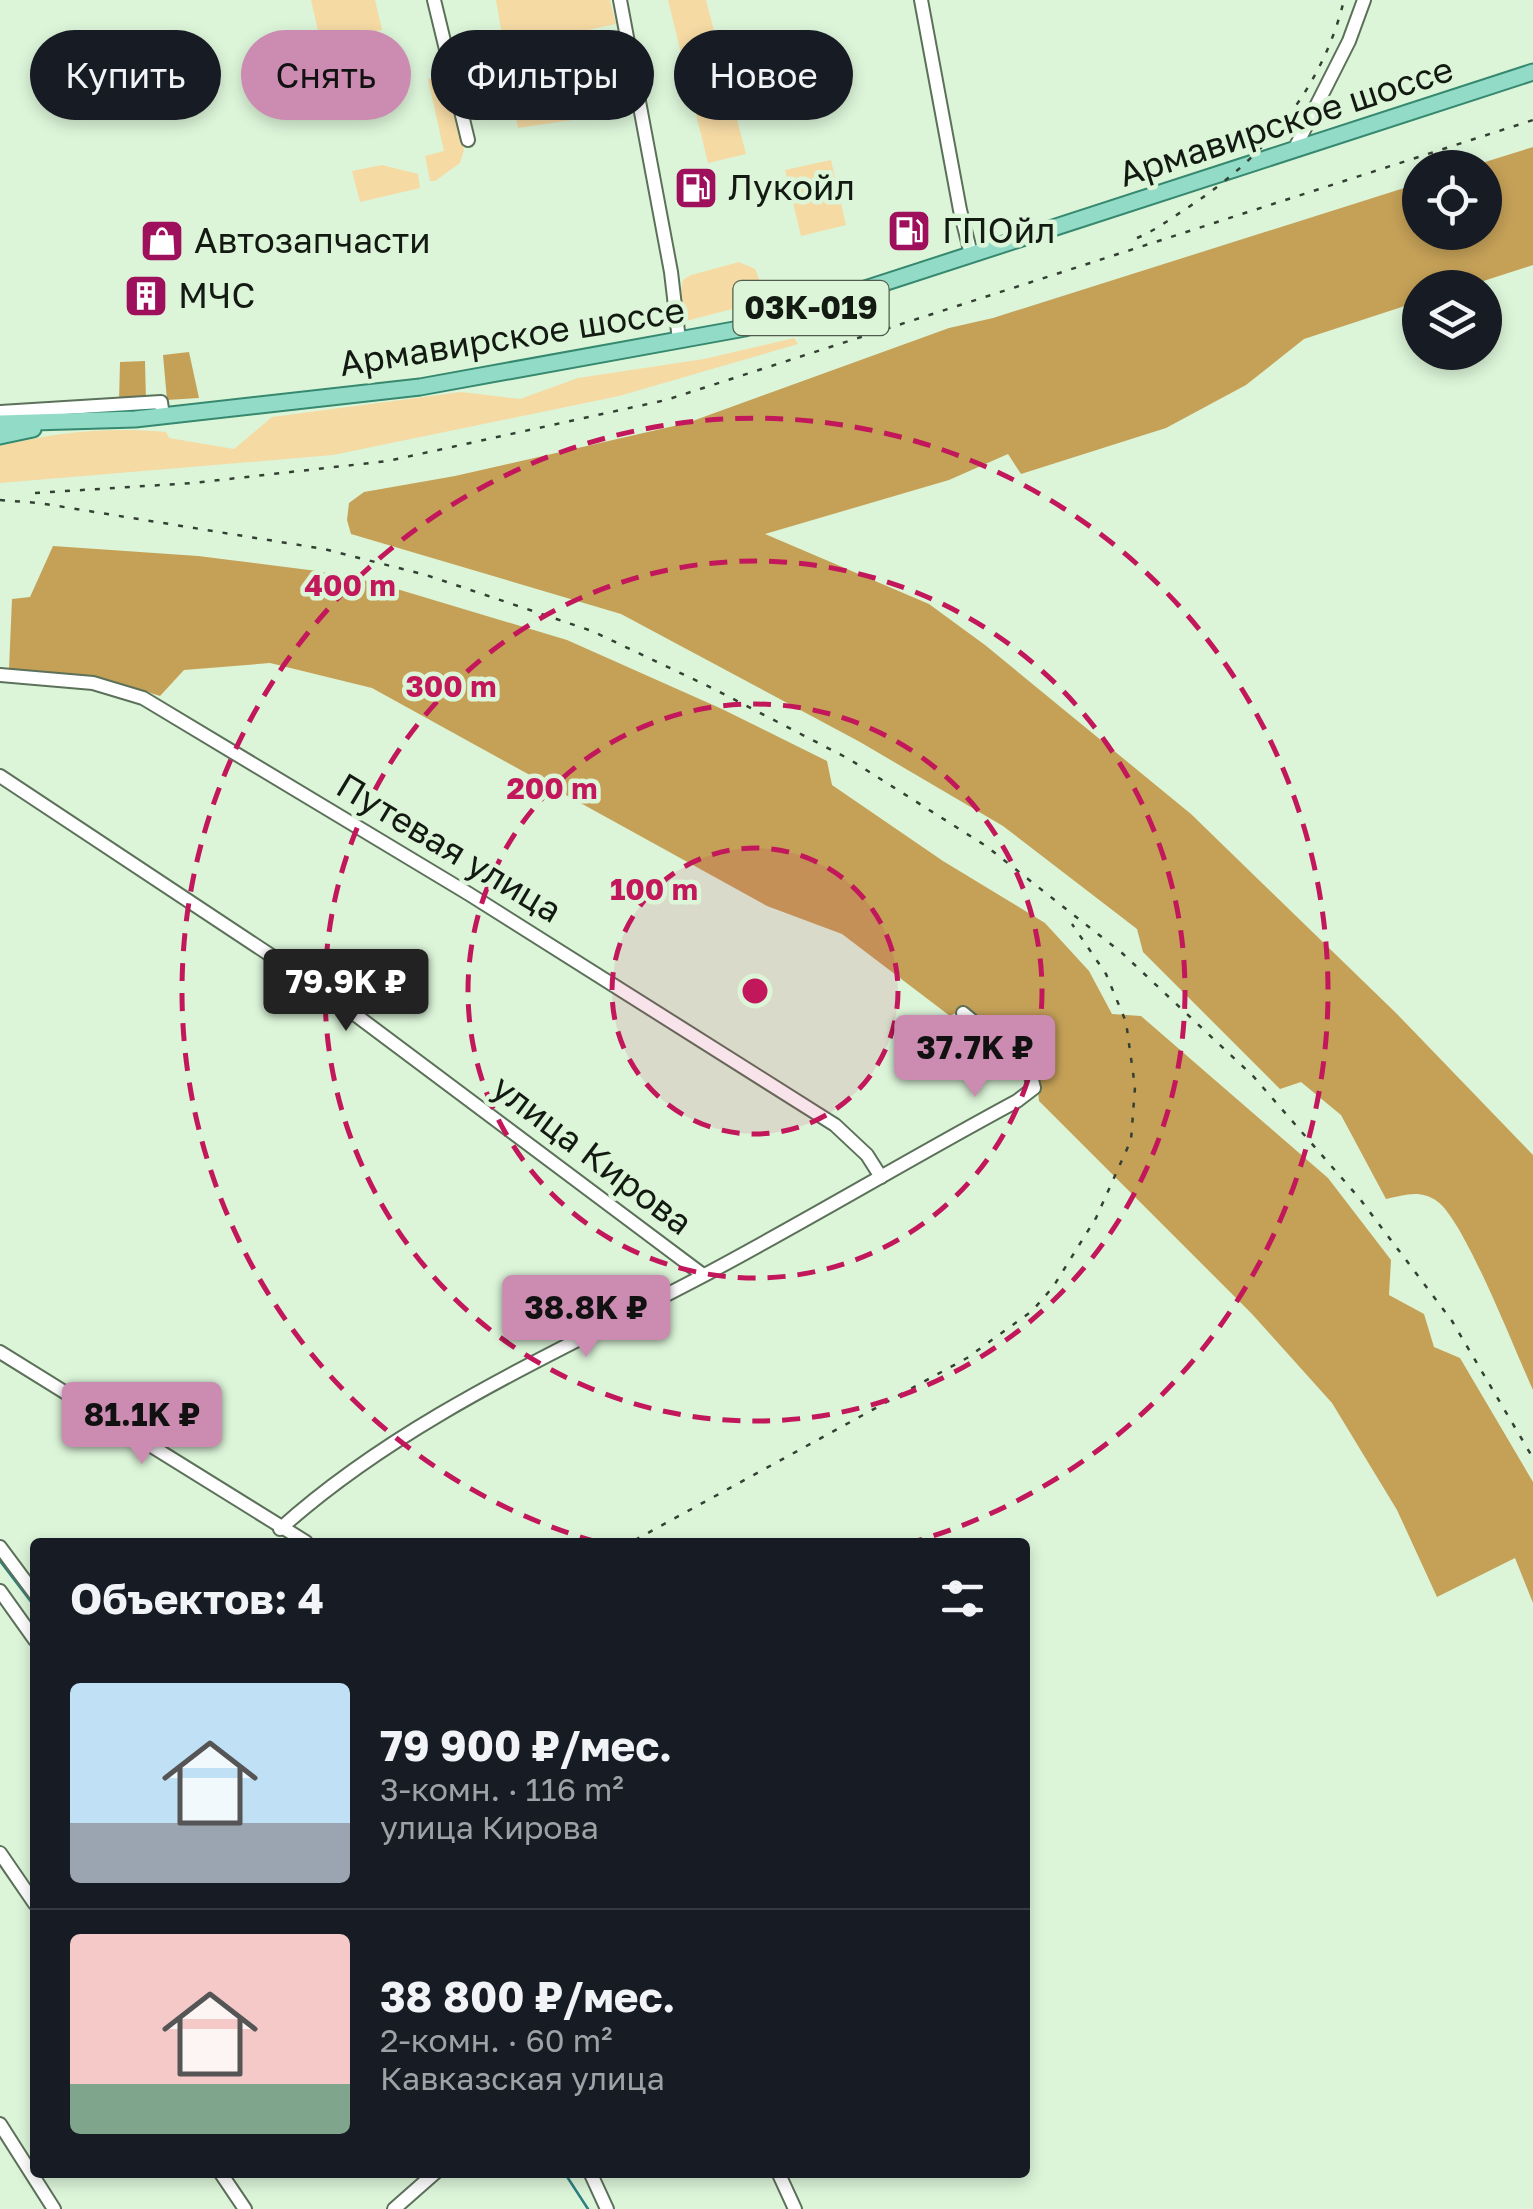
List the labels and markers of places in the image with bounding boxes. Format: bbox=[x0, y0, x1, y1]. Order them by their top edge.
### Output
fuel station icon: Лукойл bbox=[673, 165, 719, 211]
place label: Лукойл bbox=[728, 166, 855, 208]
fuel station icon: ГПОйл bbox=[886, 208, 932, 254]
place label: ГПОйл bbox=[942, 209, 1056, 251]
shop icon: Автозапчасти bbox=[139, 218, 185, 264]
place label: Автозапчасти bbox=[194, 219, 431, 261]
building icon: МЧС bbox=[123, 273, 169, 319]
place label: МЧС bbox=[178, 274, 255, 316]
pin: 79.9K ₽ bbox=[254, 949, 438, 1034]
centre of rings bbox=[737, 973, 773, 1009]
pin: 37.7K ₽ bbox=[883, 1015, 1067, 1100]
pin: 38.8K ₽ bbox=[494, 1275, 678, 1360]
pin: 81.1K ₽ bbox=[50, 1382, 234, 1467]

